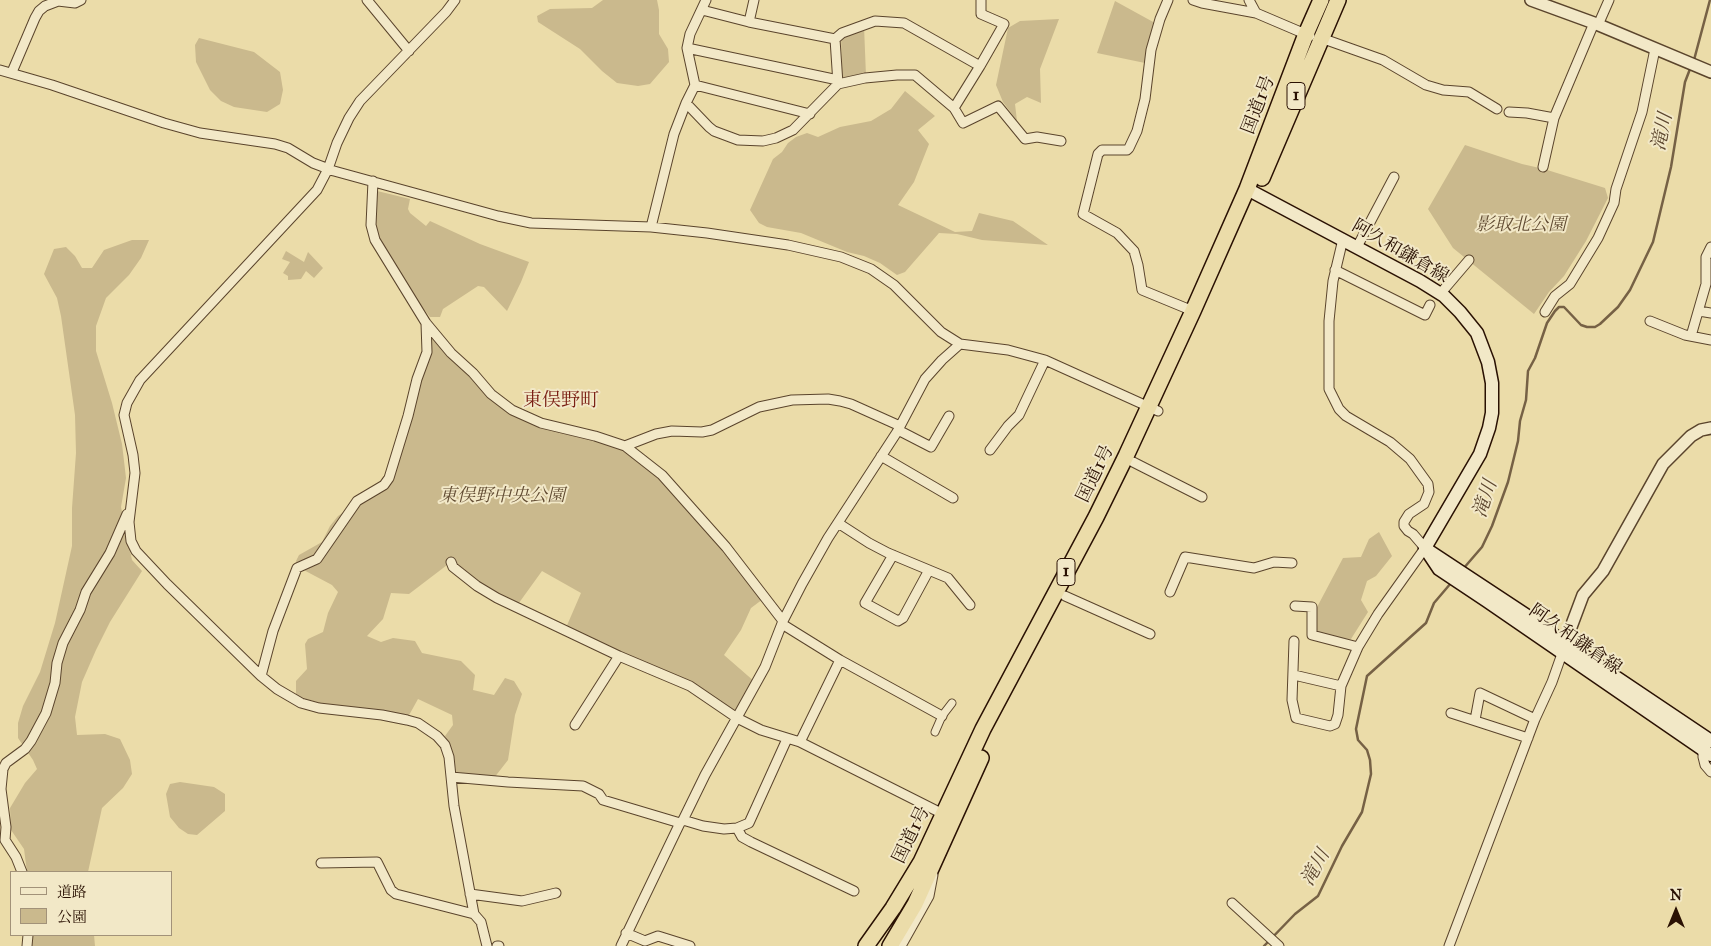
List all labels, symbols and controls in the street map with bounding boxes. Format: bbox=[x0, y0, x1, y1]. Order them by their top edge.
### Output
street label: 国道1号 bbox=[1238, 73, 1280, 137]
road number: 1 bbox=[1287, 82, 1305, 110]
water label: 滝川 bbox=[1648, 111, 1678, 153]
park label: 影取北公園 bbox=[1476, 215, 1566, 237]
street label: 阿久和鎌倉線 bbox=[1348, 216, 1452, 288]
district label: 東俣野町 bbox=[523, 390, 599, 412]
street label: 国道1号 bbox=[1073, 442, 1119, 506]
water label: 滝川 bbox=[1469, 477, 1503, 521]
park label: 東俣野中央公園 bbox=[439, 486, 565, 508]
road number: 1 bbox=[1057, 558, 1075, 586]
street label: 阿久和鎌倉線 bbox=[1525, 600, 1625, 680]
street label: 国道1号 bbox=[889, 803, 935, 867]
water label: 滝川 bbox=[1297, 846, 1335, 890]
legend bbox=[10, 871, 172, 936]
text: 道路 bbox=[57, 883, 87, 901]
north arrow bbox=[1651, 886, 1701, 936]
text: N bbox=[1670, 887, 1682, 904]
text: 公園 bbox=[57, 908, 87, 926]

